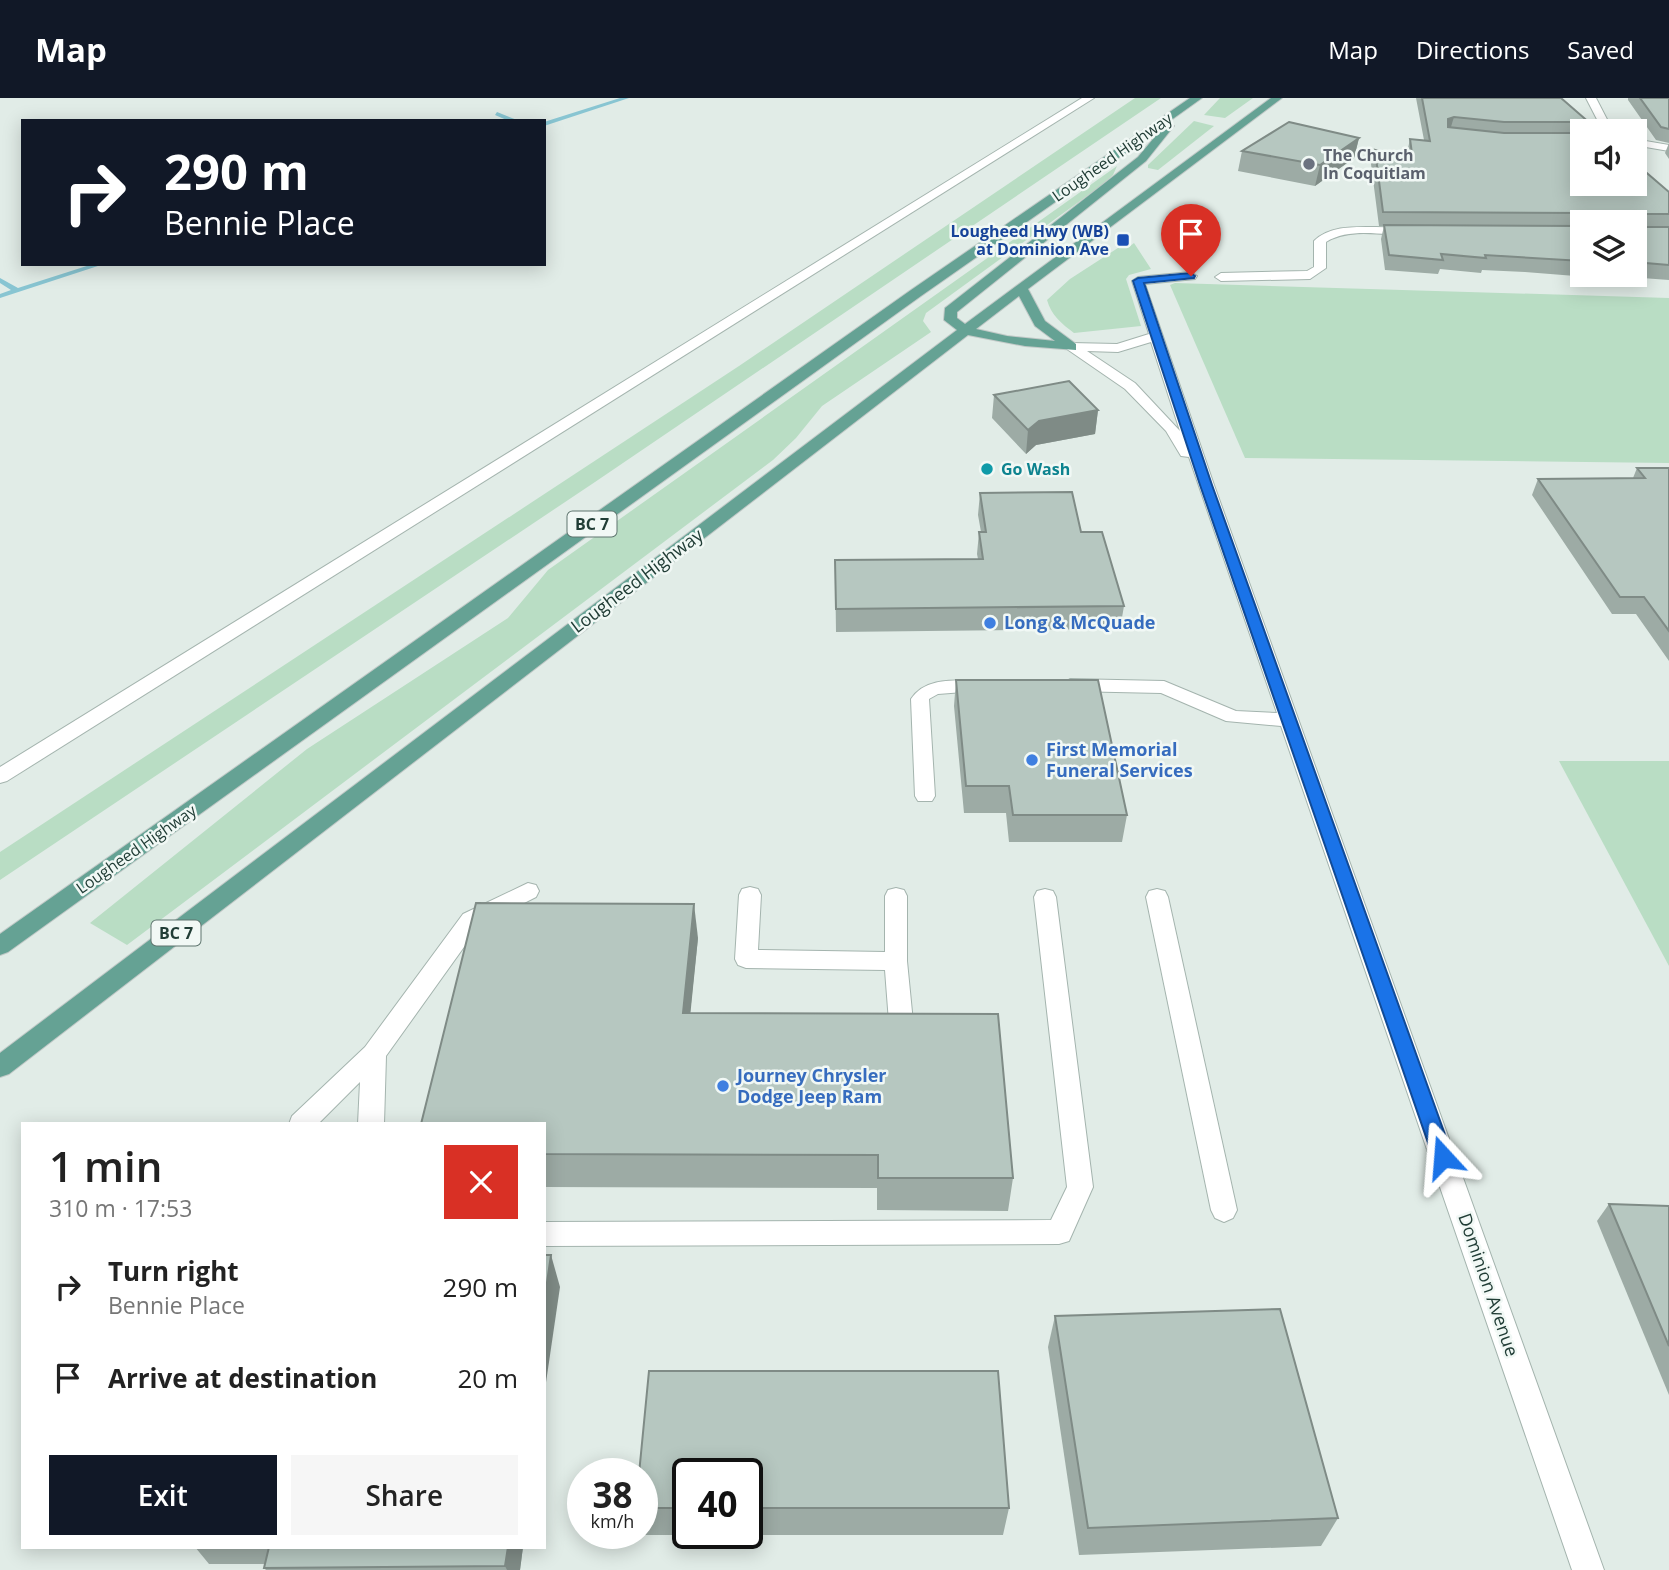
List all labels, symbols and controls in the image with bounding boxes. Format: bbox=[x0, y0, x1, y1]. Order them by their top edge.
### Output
text: Map bbox=[35, 27, 107, 72]
text: Map bbox=[1328, 33, 1378, 66]
text: Directions bbox=[1416, 33, 1529, 66]
text: Saved bbox=[1567, 33, 1634, 66]
street label: Lougheed Highway bbox=[1048, 107, 1177, 207]
map controls bbox=[1570, 119, 1647, 287]
button: sound bbox=[1570, 119, 1647, 196]
text: 290 m bbox=[164, 138, 309, 204]
place label: The Church In Coquitlam bbox=[1323, 144, 1426, 184]
icon: right bbox=[49, 147, 140, 238]
marker: The Church In Coquitlam bbox=[1301, 156, 1317, 172]
text: Bennie Place bbox=[164, 201, 355, 244]
pin bbox=[1161, 204, 1221, 276]
button: layers bbox=[1570, 210, 1647, 287]
icon: arrive bbox=[1172, 215, 1210, 253]
place label: Lougheed Hwy (WB) at Dominion Ave bbox=[951, 220, 1109, 260]
marker: Lougheed Hwy (WB) at Dominion Ave bbox=[1115, 232, 1131, 248]
place label: Go Wash bbox=[1001, 458, 1070, 480]
marker: Go Wash bbox=[979, 461, 995, 477]
road number: BC 7 bbox=[568, 512, 616, 536]
street label: Lougheed Highway bbox=[565, 522, 708, 638]
place label: Long & McQuade bbox=[1004, 610, 1155, 634]
marker: Long & McQuade bbox=[982, 615, 998, 631]
place label: First Memorial Funeral Services bbox=[1046, 737, 1193, 782]
marker: First Memorial Funeral Services bbox=[1024, 752, 1040, 768]
street label: Lougheed Highway bbox=[72, 799, 201, 899]
road number: BC 7 bbox=[152, 920, 200, 946]
place label: Journey Chrysler Dodge Jeep Ram bbox=[735, 1063, 886, 1108]
marker: Journey Chrysler Dodge Jeep Ram bbox=[715, 1078, 731, 1094]
position arrow bbox=[1406, 1120, 1480, 1194]
text: 1 min bbox=[49, 1137, 162, 1194]
button: close bbox=[444, 1145, 518, 1219]
text: 310 m · 17:53 bbox=[49, 1192, 192, 1224]
street label: Dominion Avenue bbox=[1453, 1210, 1525, 1359]
text: Turn right bbox=[108, 1253, 239, 1289]
icon: right bbox=[49, 1268, 87, 1306]
text: 290 m bbox=[443, 1269, 518, 1305]
text: Bennie Place bbox=[108, 1289, 245, 1321]
icon: arrive bbox=[49, 1359, 87, 1397]
text: Arrive at destination bbox=[108, 1360, 377, 1396]
text: 20 m bbox=[457, 1360, 518, 1396]
button: Exit bbox=[49, 1455, 277, 1535]
button: Share bbox=[291, 1455, 518, 1535]
speed limit sign: 40 bbox=[672, 1458, 763, 1549]
text: 38 bbox=[592, 1471, 633, 1518]
text: km/h bbox=[591, 1509, 634, 1533]

